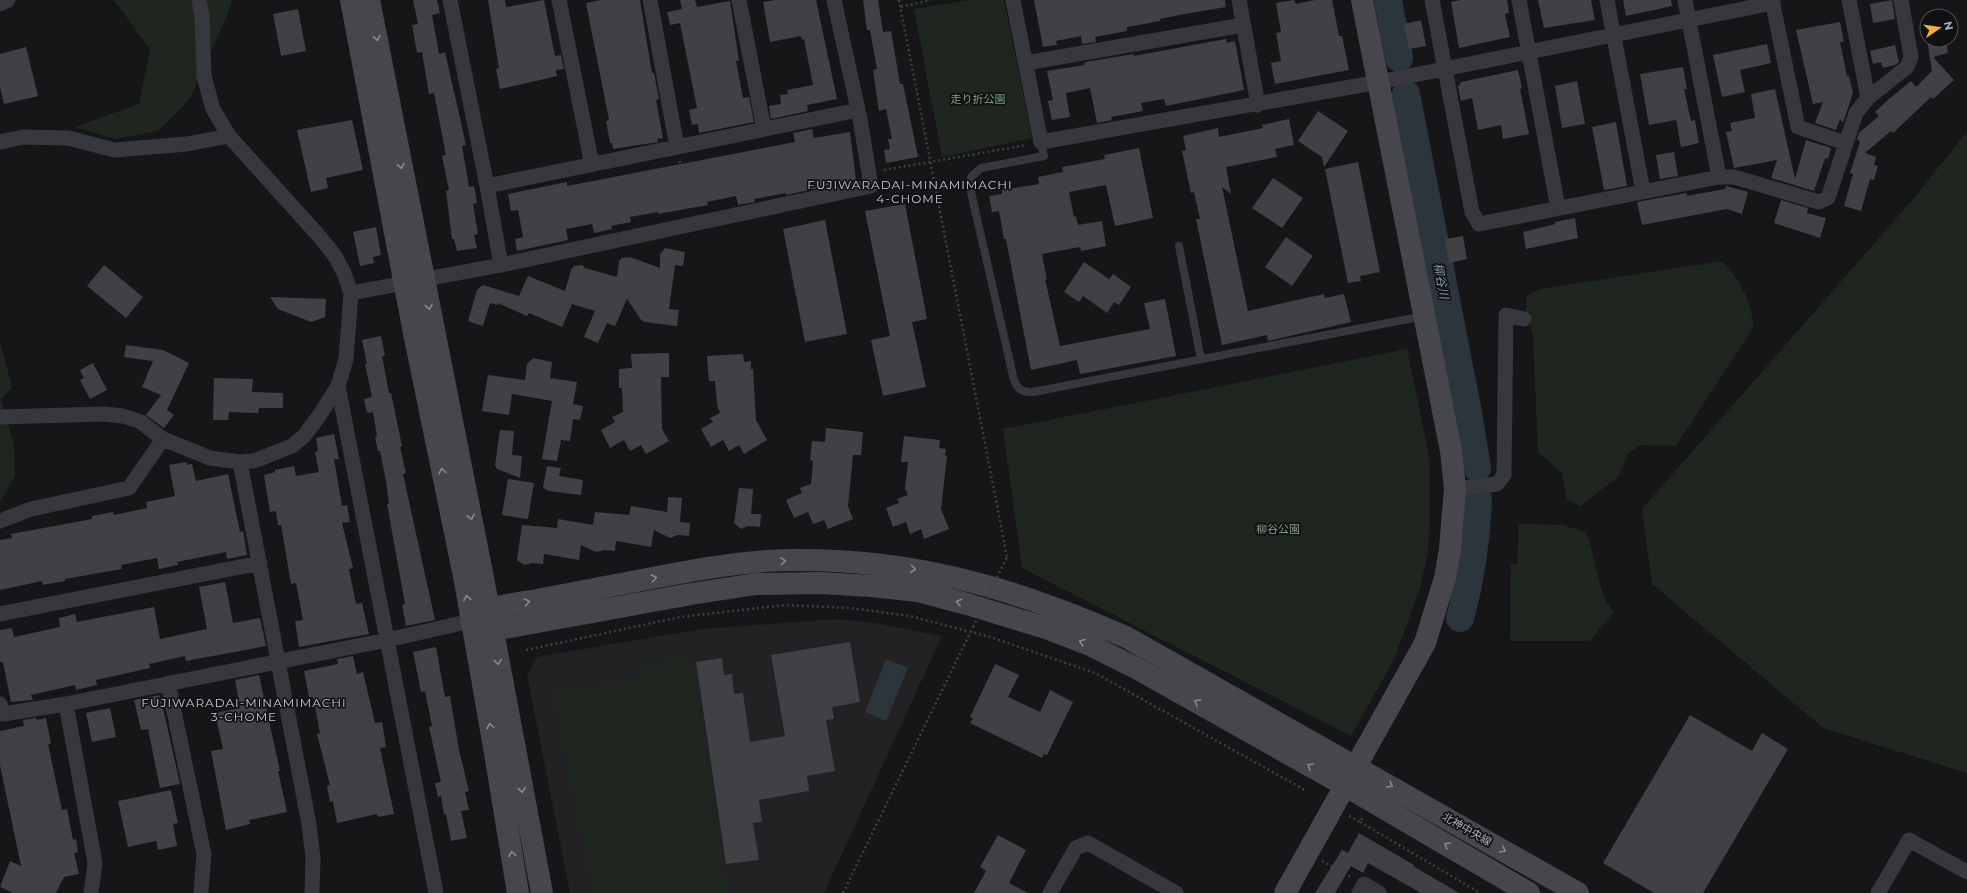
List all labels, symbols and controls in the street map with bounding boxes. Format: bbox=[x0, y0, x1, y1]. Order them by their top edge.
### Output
north arrow bbox=[1919, 8, 1959, 48]
text: N bbox=[1941, 20, 1957, 32]
one-way arrow bbox=[372, 35, 380, 41]
park label: 走り折公園 bbox=[951, 92, 1006, 106]
one-way arrow bbox=[397, 163, 405, 169]
district label: FUJIWARADAI-MINAMIMACHI 4-CHOME bbox=[807, 177, 1013, 206]
water label: 柳谷川 bbox=[1431, 262, 1453, 302]
one-way arrow bbox=[424, 304, 432, 310]
one-way arrow bbox=[439, 468, 447, 474]
one-way arrow bbox=[466, 514, 474, 520]
park label: 柳谷公園 bbox=[1256, 522, 1300, 536]
one-way arrow bbox=[780, 556, 786, 565]
one-way arrow bbox=[910, 564, 916, 573]
one-way arrow bbox=[651, 574, 658, 583]
one-way arrow bbox=[464, 595, 472, 601]
one-way arrow bbox=[524, 598, 530, 606]
one-way arrow bbox=[955, 598, 962, 606]
one-way arrow bbox=[1079, 638, 1086, 646]
one-way arrow bbox=[493, 659, 502, 666]
district label: FUJIWARADAI-MINAMIMACHI 3-CHOME bbox=[141, 695, 347, 724]
one-way arrow bbox=[1194, 700, 1201, 707]
one-way arrow bbox=[487, 723, 495, 729]
one-way arrow bbox=[1307, 763, 1315, 770]
one-way arrow bbox=[1385, 781, 1393, 788]
one-way arrow bbox=[517, 787, 526, 793]
street label: 北神中央線 bbox=[1440, 809, 1494, 849]
one-way arrow bbox=[1444, 842, 1451, 850]
one-way arrow bbox=[1498, 845, 1506, 852]
one-way arrow bbox=[508, 851, 516, 858]

